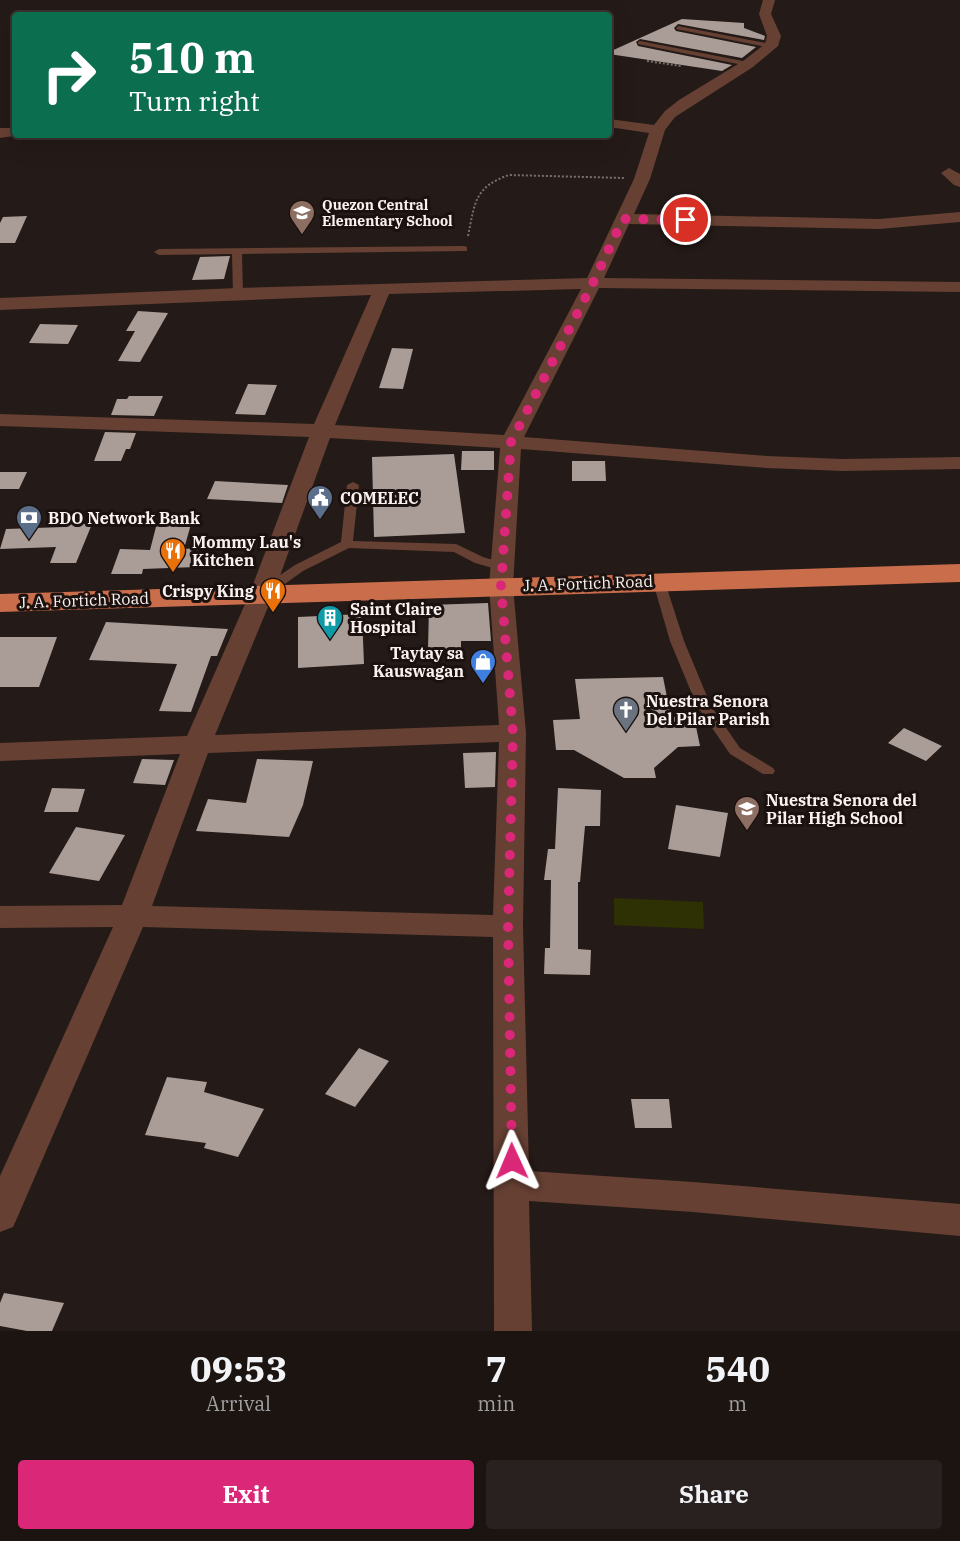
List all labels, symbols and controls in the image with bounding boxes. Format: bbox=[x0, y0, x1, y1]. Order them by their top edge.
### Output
text: 510 m bbox=[129, 30, 255, 85]
icon: right bbox=[30, 36, 108, 114]
text: Turn right bbox=[129, 83, 260, 118]
pin bbox=[660, 194, 711, 245]
place label: Quezon Central Elementary School bbox=[322, 196, 453, 230]
school or university icon: Quezon Central Elementary School bbox=[287, 198, 317, 236]
icon: arrive bbox=[669, 203, 702, 236]
public building icon: COMELEC bbox=[305, 483, 335, 521]
place label: COMELEC bbox=[340, 488, 419, 508]
bank icon: BDO Network Bank bbox=[14, 503, 44, 541]
place label: BDO Network Bank bbox=[48, 508, 200, 528]
place label: Mommy Lau's Kitchen bbox=[192, 532, 301, 570]
restaurant icon: Mommy Lau's Kitchen bbox=[158, 536, 188, 574]
street label: J. A. Fortich Road bbox=[523, 571, 654, 595]
restaurant icon: Crispy King bbox=[258, 576, 288, 614]
place label: Crispy King bbox=[162, 581, 255, 601]
street label: J. A. Fortich Road bbox=[19, 588, 150, 612]
place label: Saint Claire Hospital bbox=[350, 599, 442, 637]
building icon: Saint Claire Hospital bbox=[315, 603, 345, 641]
place label: Taytay sa Kauswagan bbox=[373, 643, 464, 681]
shop icon: Taytay sa Kauswagan bbox=[468, 647, 498, 685]
place label: Nuestra Senora Del Pilar Parish bbox=[646, 691, 770, 729]
church icon: Nuestra Senora Del Pilar Parish bbox=[611, 695, 641, 733]
place label: Nuestra Senora del Pilar High School bbox=[766, 790, 917, 828]
school or university icon: Nuestra Senora del Pilar High School bbox=[732, 794, 762, 832]
position arrow bbox=[480, 1129, 544, 1193]
text: 09:53 bbox=[190, 1345, 287, 1392]
text: 7 bbox=[485, 1345, 507, 1392]
text: 540 bbox=[705, 1345, 770, 1392]
text: Arrival bbox=[206, 1390, 271, 1417]
text: min bbox=[477, 1390, 515, 1417]
text: m bbox=[728, 1390, 747, 1417]
button: Exit bbox=[18, 1460, 474, 1529]
button: Share bbox=[486, 1460, 942, 1529]

